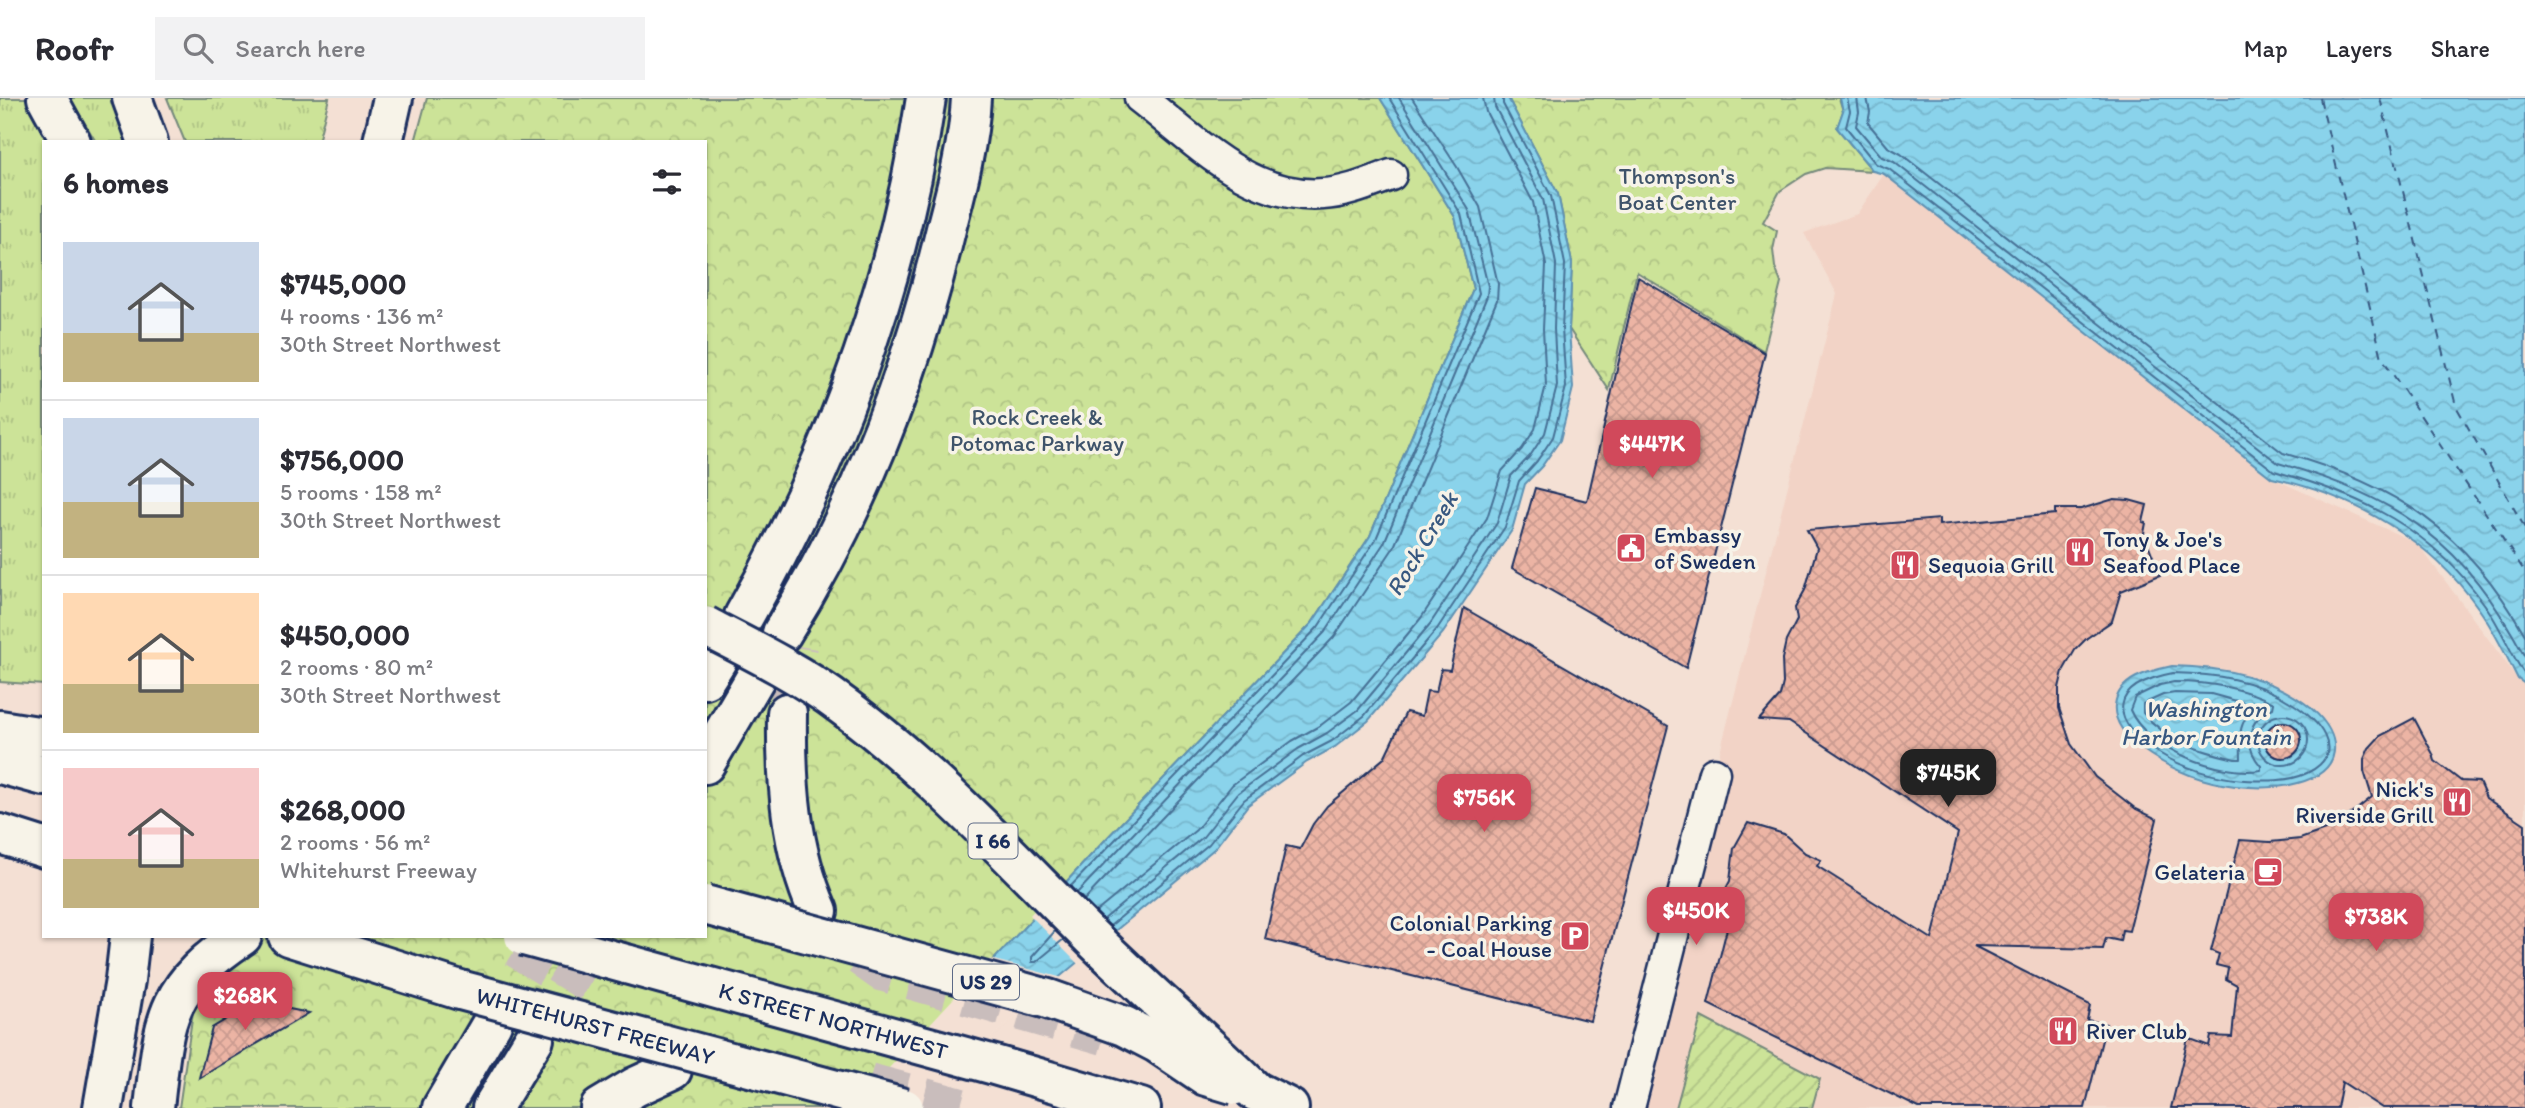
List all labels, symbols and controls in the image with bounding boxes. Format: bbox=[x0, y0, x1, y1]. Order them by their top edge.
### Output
search box bbox=[155, 17, 645, 80]
text: Roofr bbox=[35, 29, 113, 68]
icon: search bbox=[179, 29, 217, 67]
text: Search here bbox=[235, 32, 366, 64]
text: Map bbox=[2244, 34, 2288, 63]
text: Layers bbox=[2326, 34, 2393, 63]
text: Share bbox=[2431, 34, 2490, 63]
park label: Thompson's Boat Center bbox=[1618, 162, 1736, 216]
icon: filters bbox=[648, 163, 686, 201]
text: 6 homes bbox=[63, 164, 169, 201]
text: $745,000 bbox=[280, 265, 406, 302]
icon: home bbox=[119, 270, 203, 354]
text: 4 rooms · 136 m² bbox=[280, 302, 443, 330]
text: 30th Street Northwest bbox=[280, 330, 501, 358]
park label: Rock Creek & Potomac Parkway bbox=[950, 403, 1124, 457]
pin: $447K bbox=[1603, 420, 1701, 480]
text: $447K bbox=[1619, 429, 1685, 457]
text: $756,000 bbox=[280, 441, 404, 478]
icon: home bbox=[119, 446, 203, 530]
text: 5 rooms · 158 m² bbox=[280, 478, 442, 506]
water label: Rock Creek bbox=[1379, 485, 1465, 601]
text: 30th Street Northwest bbox=[280, 506, 501, 534]
place label: Embassy of Sweden bbox=[1654, 521, 1756, 575]
place label: Tony & Joe's Seafood Place bbox=[2103, 525, 2241, 579]
public building icon: Embassy of Sweden bbox=[1614, 531, 1648, 565]
restaurant icon: Tony & Joe's Seafood Place bbox=[2063, 535, 2097, 569]
restaurant icon: Sequoia Grill bbox=[1888, 548, 1922, 582]
place label: Sequoia Grill bbox=[1928, 551, 2055, 579]
text: $450,000 bbox=[280, 616, 410, 653]
icon: home bbox=[119, 621, 203, 705]
text: 2 rooms · 80 m² bbox=[280, 653, 433, 681]
text: 30th Street Northwest bbox=[280, 681, 501, 709]
water label: Washington Harbor Fountain bbox=[2121, 694, 2291, 751]
pin: $745K bbox=[1899, 750, 1997, 809]
text: $745K bbox=[1916, 758, 1980, 786]
pin: $756K bbox=[1435, 774, 1533, 834]
place label: Nick's Riverside Grill bbox=[2296, 775, 2434, 829]
text: $756K bbox=[1453, 783, 1515, 811]
restaurant icon: Nick's Riverside Grill bbox=[2440, 785, 2474, 819]
text: $268,000 bbox=[280, 791, 406, 828]
icon: home bbox=[119, 796, 203, 880]
road number: I 66 bbox=[968, 824, 1018, 858]
text: 2 rooms · 56 m² bbox=[280, 828, 431, 856]
cafe icon: Gelateria bbox=[2251, 855, 2285, 889]
text: Whitehurst Freeway bbox=[280, 856, 477, 884]
place label: Gelateria bbox=[2154, 858, 2245, 886]
pin: $450K bbox=[1647, 888, 1745, 947]
pin: $738K bbox=[2327, 894, 2425, 953]
text: $450K bbox=[1663, 896, 1729, 924]
text: $738K bbox=[2345, 902, 2407, 930]
place label: Colonial Parking - Coal House bbox=[1389, 909, 1552, 963]
parking icon: Colonial Parking - Coal House bbox=[1558, 919, 1592, 953]
road number: US 29 bbox=[953, 964, 1019, 1000]
pin: $268K bbox=[196, 972, 294, 1032]
street label: K STREET NORTHWEST bbox=[716, 976, 951, 1066]
text: $268K bbox=[213, 981, 277, 1009]
street label: WHITEHURST FREEWAY bbox=[473, 981, 718, 1071]
restaurant icon: River Club bbox=[2046, 1014, 2080, 1048]
place label: River Club bbox=[2086, 1017, 2187, 1045]

